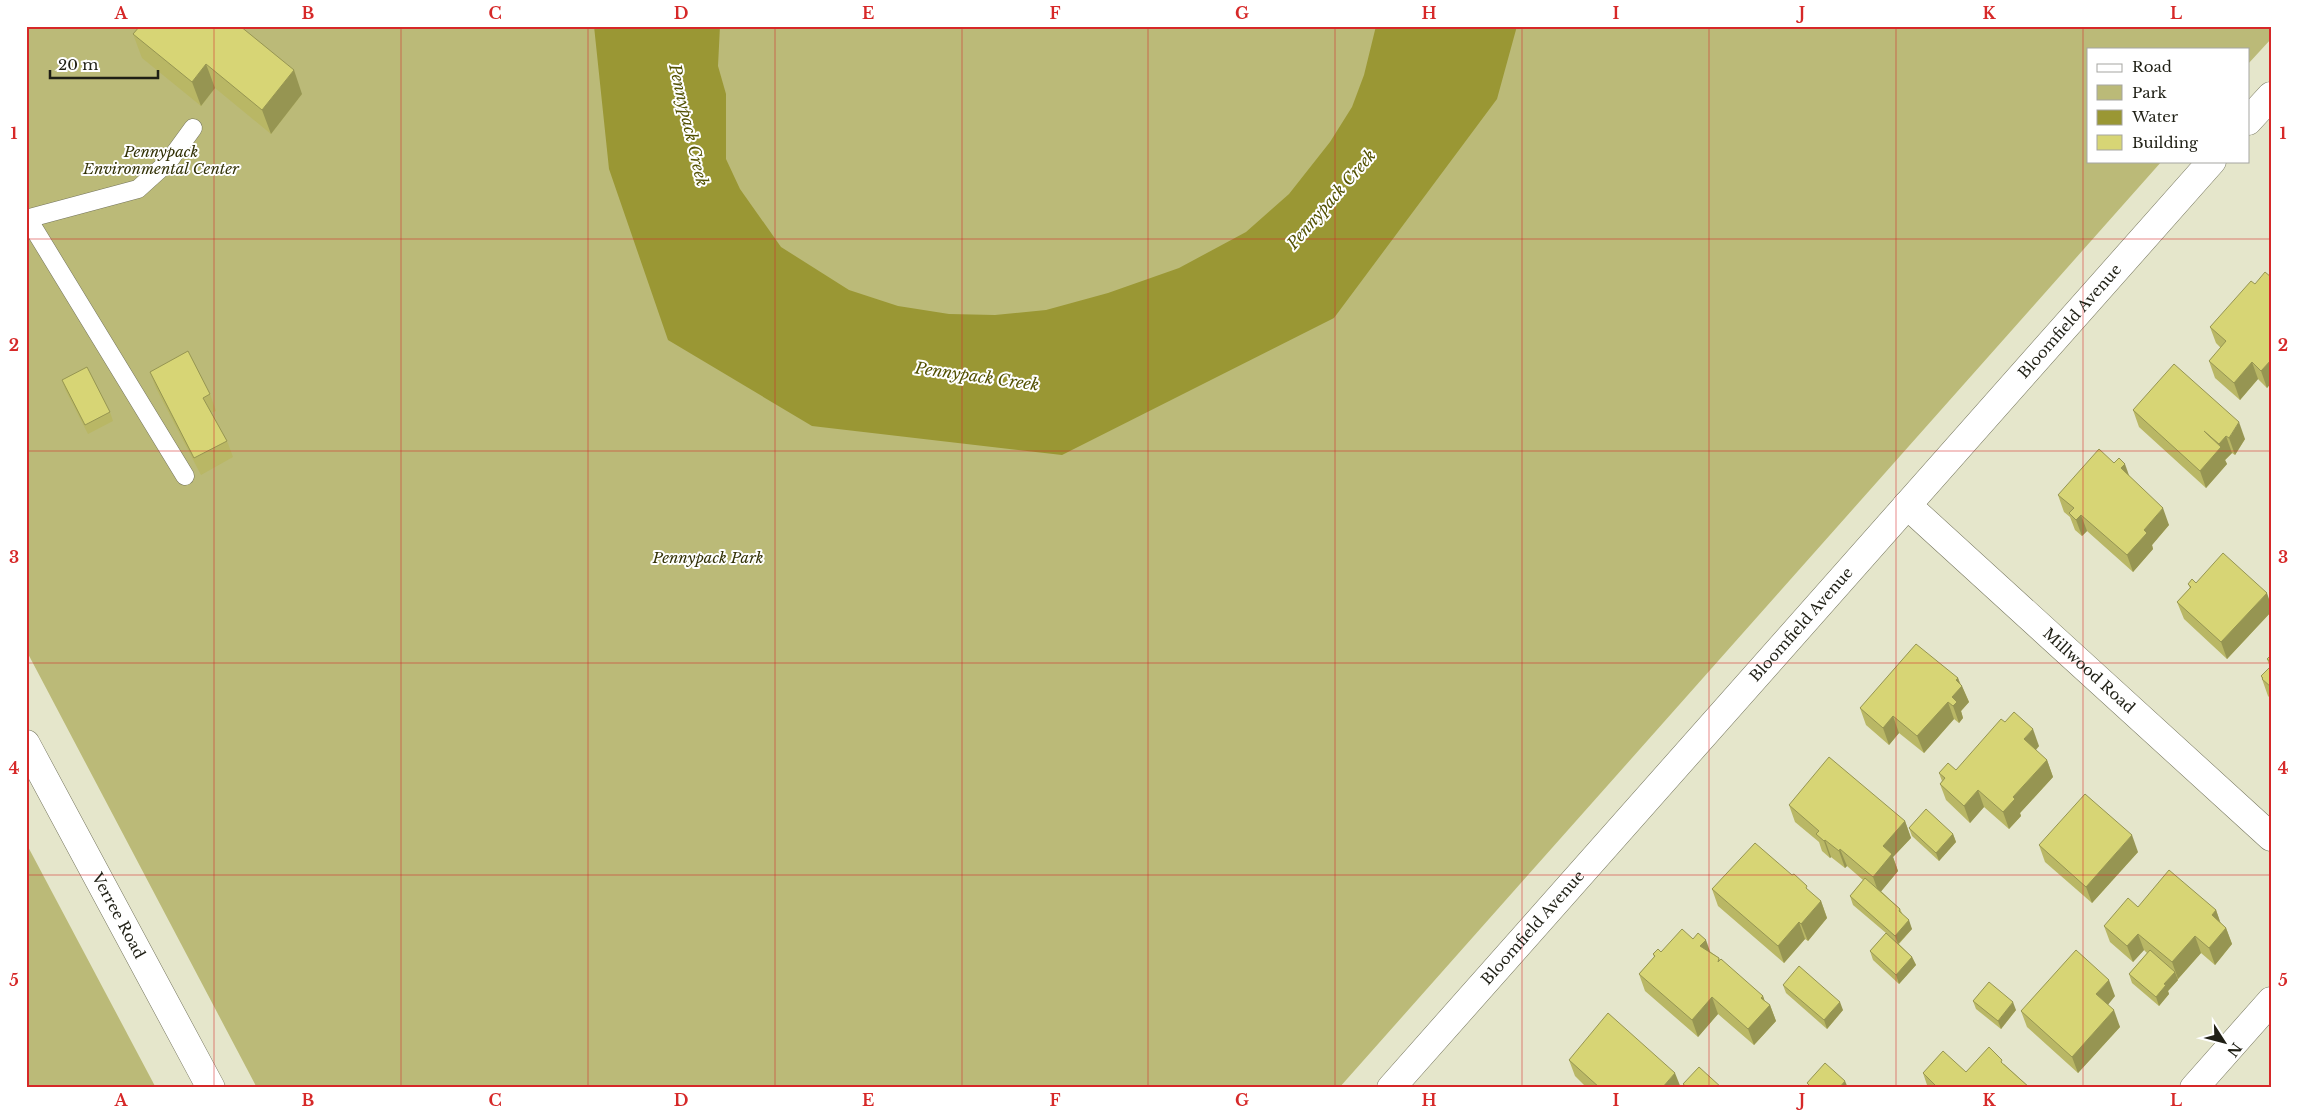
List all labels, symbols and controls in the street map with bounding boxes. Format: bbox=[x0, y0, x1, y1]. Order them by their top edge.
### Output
text: A bbox=[114, 3, 129, 23]
text: B bbox=[302, 3, 315, 23]
text: C bbox=[488, 3, 502, 23]
text: D bbox=[674, 3, 688, 23]
text: E bbox=[862, 3, 874, 23]
text: F bbox=[1049, 3, 1061, 23]
text: G bbox=[1235, 3, 1249, 23]
text: H bbox=[1421, 3, 1437, 23]
text: I bbox=[1613, 3, 1620, 23]
text: J bbox=[1796, 3, 1805, 23]
text: K bbox=[1982, 3, 1996, 23]
text: L bbox=[2170, 3, 2182, 23]
scale bar bbox=[50, 48, 158, 80]
legend bbox=[2087, 48, 2250, 162]
text: 20 m bbox=[58, 55, 98, 74]
text: Road bbox=[2132, 57, 2172, 76]
water label: Pennypack Creek bbox=[665, 61, 713, 188]
text: Park bbox=[2132, 83, 2168, 102]
text: Water bbox=[2131, 107, 2179, 126]
text: 1 bbox=[11, 123, 18, 143]
text: 1 bbox=[2280, 123, 2287, 143]
text: Building bbox=[2132, 133, 2199, 152]
park label: Pennypack Environmental Center bbox=[82, 142, 240, 178]
water label: Pennypack Creek bbox=[1282, 145, 1380, 254]
street label: Bloomfield Avenue bbox=[2014, 260, 2125, 382]
text: 2 bbox=[9, 335, 19, 355]
text: 2 bbox=[2278, 335, 2288, 355]
water label: Pennypack Creek bbox=[913, 357, 1040, 395]
text: 3 bbox=[9, 547, 19, 567]
text: 3 bbox=[2278, 547, 2288, 567]
park label: Pennypack Park bbox=[651, 548, 764, 567]
street label: Bloomfield Avenue bbox=[1745, 563, 1857, 685]
street label: Millwood Road bbox=[2039, 624, 2139, 717]
text: 4 bbox=[9, 758, 19, 778]
text: 4 bbox=[2278, 758, 2288, 778]
street label: Bloomfield Avenue bbox=[1477, 866, 1588, 989]
street label: Verree Road bbox=[88, 868, 150, 962]
text: 5 bbox=[9, 970, 19, 990]
text: 5 bbox=[2278, 970, 2288, 990]
north arrow bbox=[2200, 1016, 2250, 1066]
text: N bbox=[2223, 1039, 2246, 1060]
text: A bbox=[114, 1090, 129, 1110]
text: B bbox=[302, 1090, 315, 1110]
text: C bbox=[488, 1090, 502, 1110]
text: D bbox=[674, 1090, 688, 1110]
text: E bbox=[862, 1090, 874, 1110]
text: F bbox=[1049, 1090, 1061, 1110]
text: G bbox=[1235, 1090, 1249, 1110]
text: H bbox=[1421, 1090, 1437, 1110]
text: I bbox=[1613, 1090, 1620, 1110]
text: J bbox=[1796, 1090, 1805, 1110]
text: K bbox=[1982, 1090, 1996, 1110]
text: L bbox=[2170, 1090, 2182, 1110]

